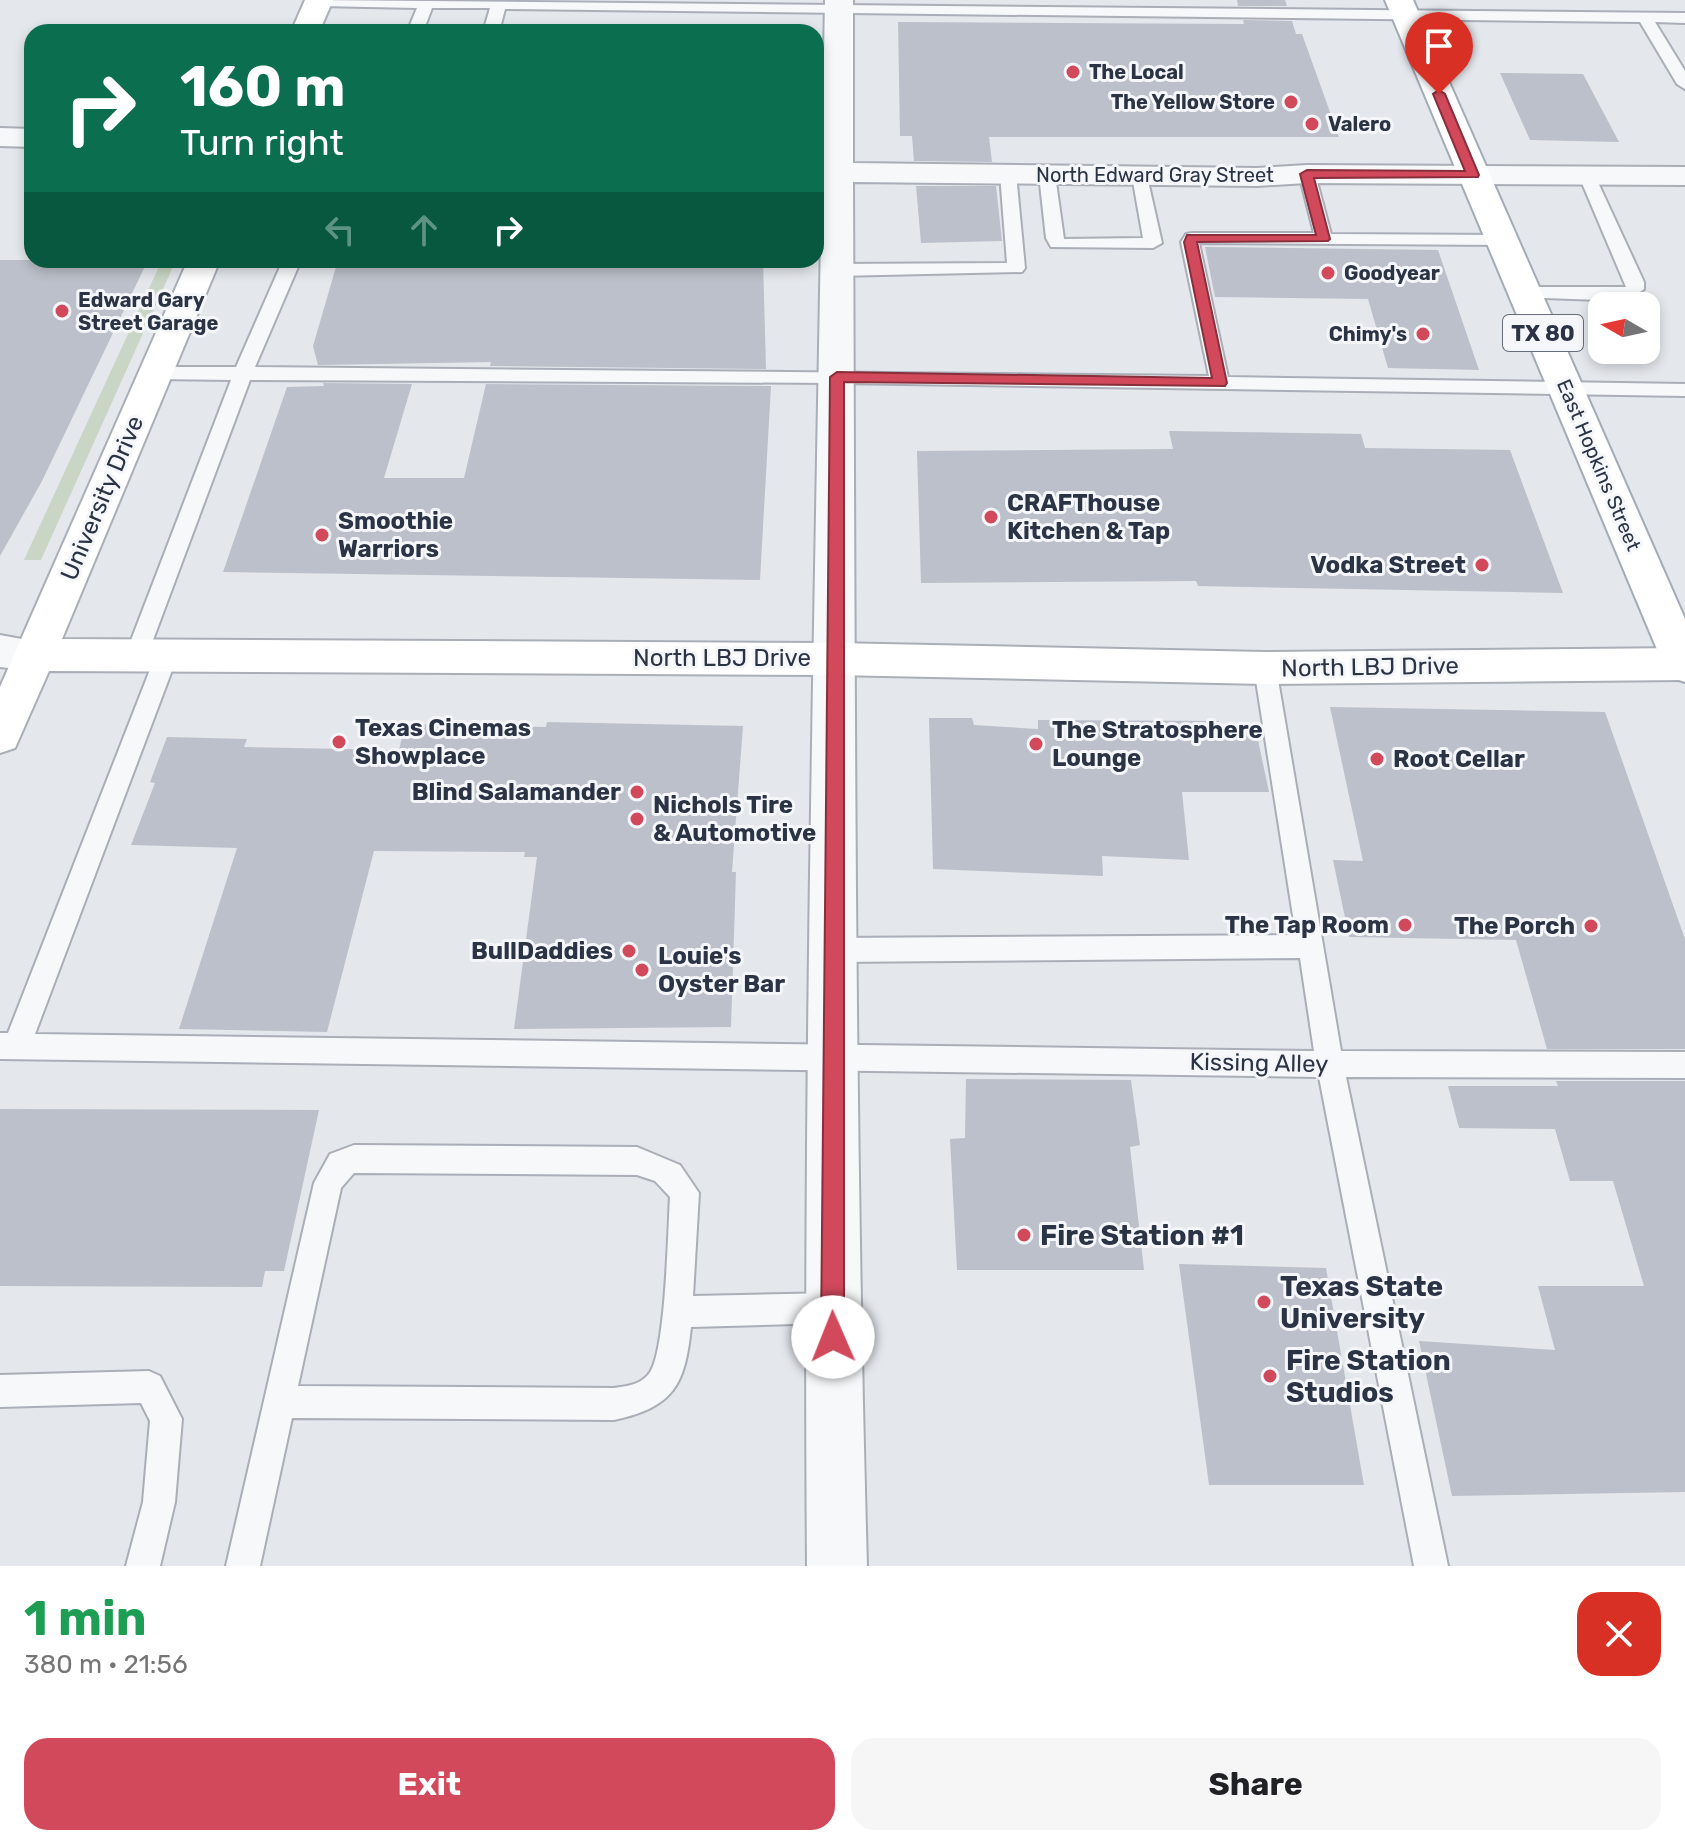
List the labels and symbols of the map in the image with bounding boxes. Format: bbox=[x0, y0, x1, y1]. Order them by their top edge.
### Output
pin bbox=[1405, 12, 1473, 94]
place label: The Local bbox=[1089, 60, 1184, 84]
marker: The Local bbox=[1064, 63, 1082, 81]
place label: The Yellow Store bbox=[1111, 90, 1275, 114]
marker: The Yellow Store bbox=[1282, 93, 1300, 111]
place label: Valero bbox=[1328, 112, 1391, 136]
marker: Valero bbox=[1303, 115, 1321, 133]
street label: North Edward Gray Street bbox=[1036, 163, 1274, 187]
place label: Goodyear bbox=[1344, 261, 1440, 285]
marker: Goodyear bbox=[1319, 264, 1337, 282]
place label: Edward Gary Street Garage bbox=[78, 288, 219, 335]
north arrow bbox=[1588, 292, 1660, 364]
marker: Edward Gary Street Garage bbox=[53, 302, 71, 320]
road number: TX 80 bbox=[1503, 315, 1583, 351]
place label: Chimy's bbox=[1329, 322, 1407, 346]
marker: Chimy's bbox=[1414, 325, 1432, 343]
street label: East Hopkins Street bbox=[1552, 376, 1646, 555]
street label: University Drive bbox=[55, 411, 149, 585]
place label: CRAFThouse Kitchen & Tap bbox=[1007, 489, 1170, 545]
place label: Smoothie Warriors bbox=[338, 507, 453, 563]
marker: CRAFThouse Kitchen & Tap bbox=[982, 508, 1000, 526]
marker: Smoothie Warriors bbox=[313, 526, 331, 544]
place label: Vodka Street bbox=[1310, 551, 1466, 579]
marker: Vodka Street bbox=[1473, 556, 1491, 574]
street label: North LBJ Drive bbox=[633, 644, 811, 672]
street label: North LBJ Drive bbox=[1281, 651, 1459, 683]
place label: Texas Cinemas Showplace bbox=[355, 714, 531, 770]
place label: The Stratosphere Lounge bbox=[1052, 716, 1263, 772]
marker: Texas Cinemas Showplace bbox=[330, 733, 348, 751]
marker: The Stratosphere Lounge bbox=[1027, 735, 1045, 753]
place label: Root Cellar bbox=[1393, 745, 1525, 773]
marker: Root Cellar bbox=[1368, 750, 1386, 768]
place label: Blind Salamander bbox=[412, 778, 621, 806]
marker: Blind Salamander bbox=[628, 783, 646, 801]
place label: Nichols Tire & Automotive bbox=[653, 791, 816, 847]
marker: Nichols Tire & Automotive bbox=[628, 810, 646, 828]
place label: The Tap Room bbox=[1225, 911, 1389, 939]
place label: The Porch bbox=[1454, 912, 1575, 940]
marker: The Tap Room bbox=[1396, 916, 1414, 934]
marker: The Porch bbox=[1582, 917, 1600, 935]
place label: BullDaddies bbox=[471, 937, 613, 965]
marker: BullDaddies bbox=[620, 942, 638, 960]
place label: Louie's Oyster Bar bbox=[658, 942, 785, 998]
marker: Louie's Oyster Bar bbox=[633, 961, 651, 979]
street label: Kissing Alley bbox=[1189, 1048, 1329, 1078]
place label: Fire Station #1 bbox=[1040, 1219, 1244, 1252]
marker: Fire Station #1 bbox=[1015, 1226, 1033, 1244]
place label: Texas State University bbox=[1280, 1270, 1443, 1335]
marker: Texas State University bbox=[1255, 1293, 1273, 1311]
position arrow bbox=[791, 1295, 875, 1379]
place label: Fire Station Studios bbox=[1286, 1344, 1451, 1409]
marker: Fire Station Studios bbox=[1261, 1367, 1279, 1385]

